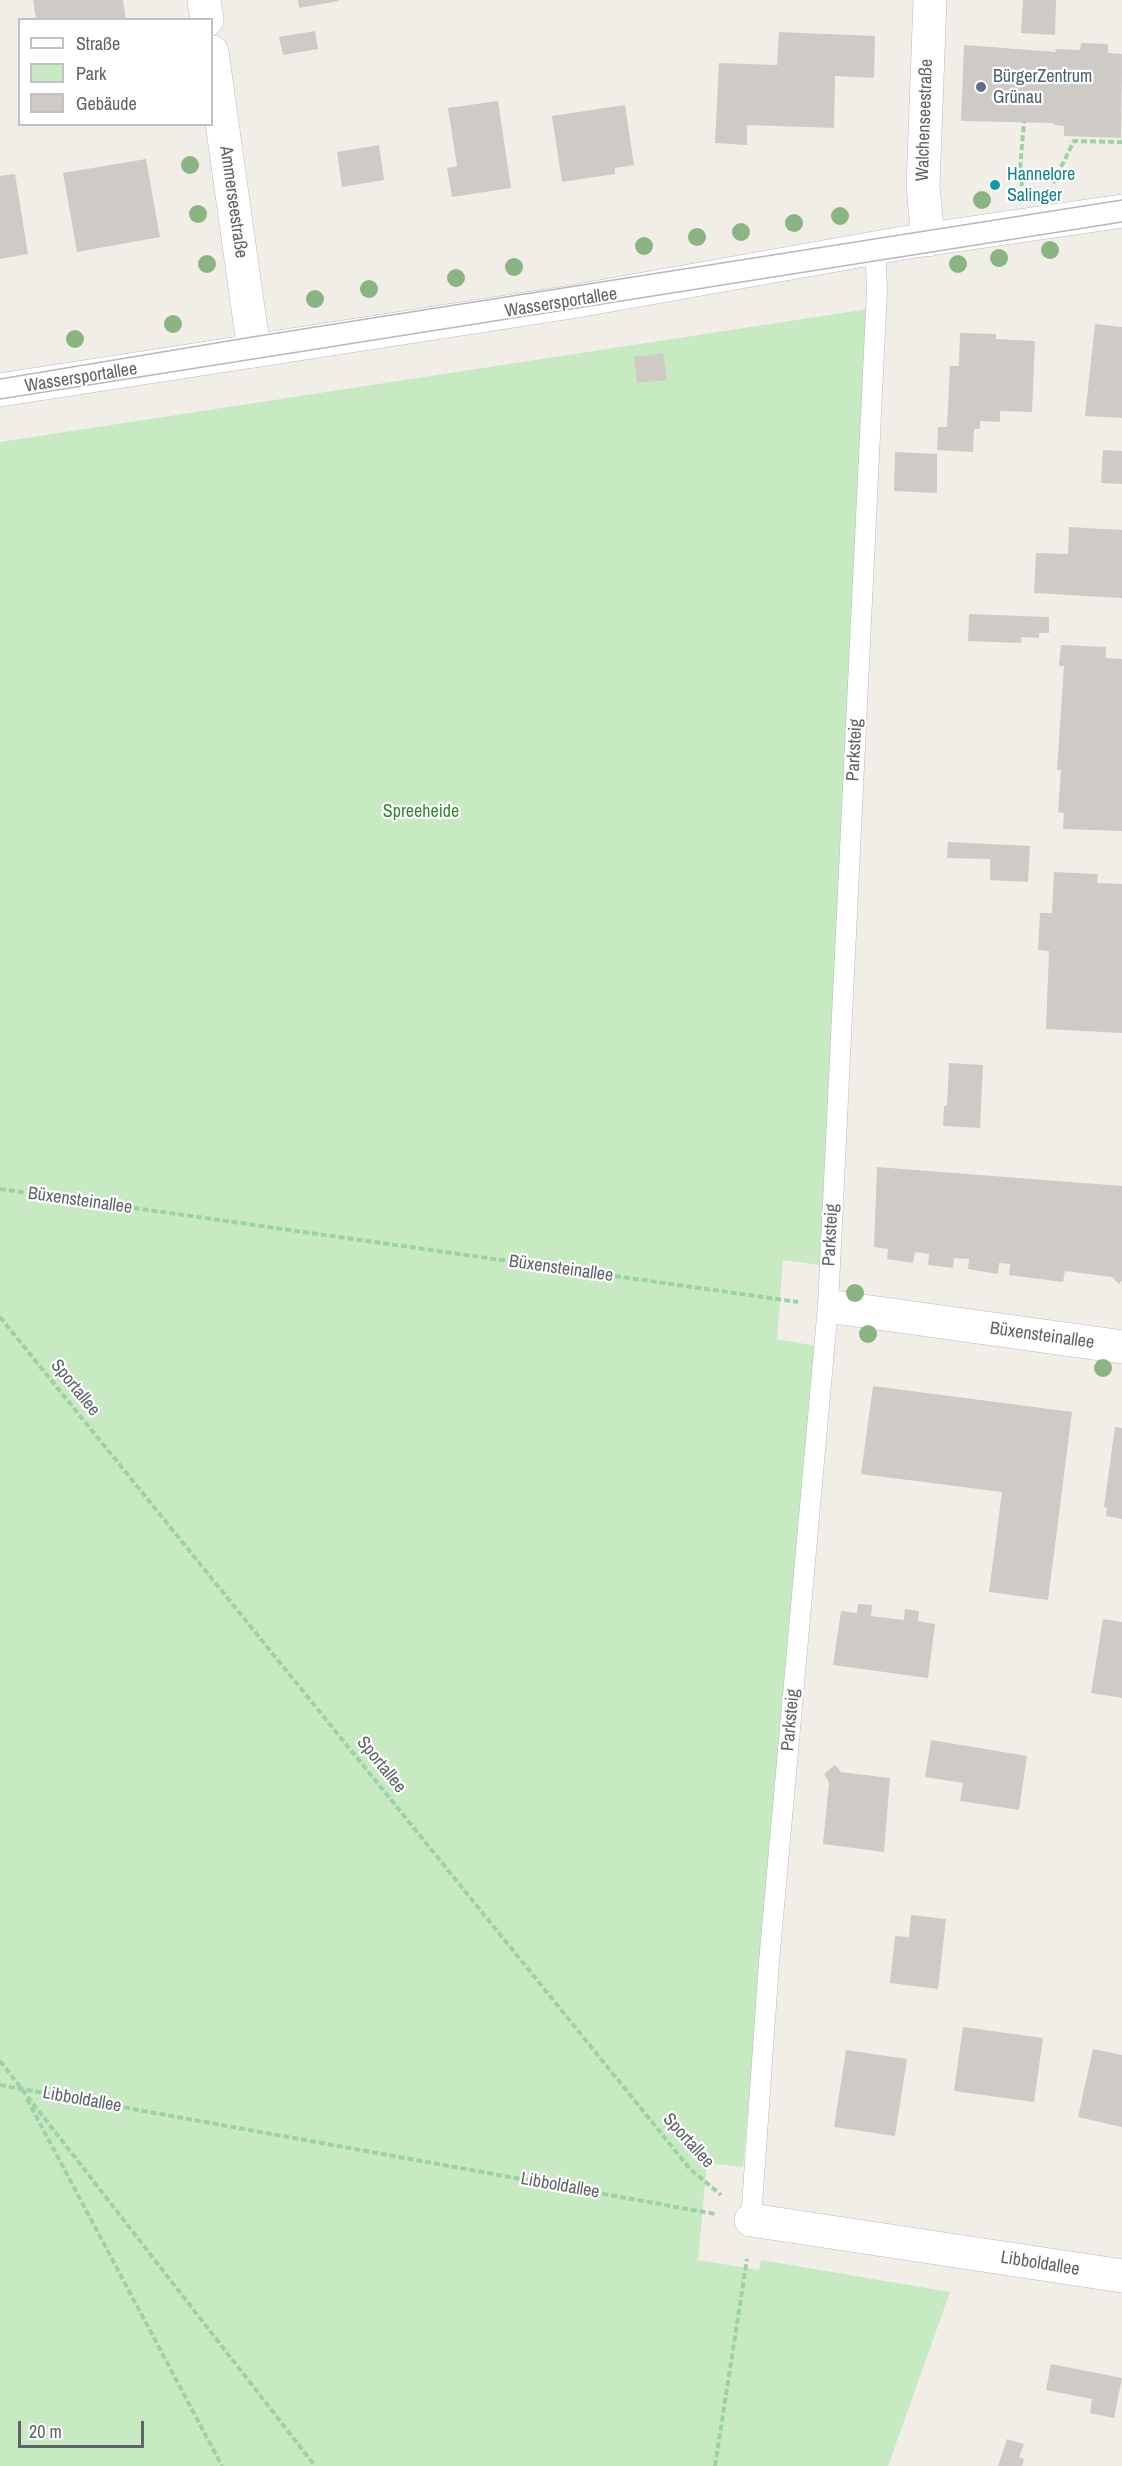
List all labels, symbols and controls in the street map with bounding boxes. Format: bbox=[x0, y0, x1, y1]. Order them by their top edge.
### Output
legend bbox=[18, 18, 213, 126]
text: Straße bbox=[76, 31, 120, 56]
street label: Walchenseestraße bbox=[912, 58, 938, 182]
text: Park bbox=[76, 61, 106, 86]
place label: BürgerZentrum Grünau bbox=[993, 66, 1092, 109]
marker: BürgerZentrum Grünau bbox=[974, 80, 988, 94]
text: Gebäude bbox=[76, 91, 137, 116]
street label: Ammerseestraße bbox=[214, 144, 252, 260]
place label: Hannelore Salinger bbox=[1007, 164, 1075, 207]
marker: Hannelore Salinger bbox=[988, 178, 1002, 192]
street label: Wassersportallee bbox=[503, 283, 619, 323]
street label: Wassersportallee bbox=[23, 358, 139, 398]
street label: Parksteig bbox=[843, 718, 867, 782]
park label: Spreeheide bbox=[383, 801, 459, 823]
street label: Büxensteinallee bbox=[26, 1183, 134, 1219]
street label: Parksteig bbox=[819, 1203, 843, 1267]
street label: Büxensteinallee bbox=[507, 1251, 615, 1287]
street label: Büxensteinallee bbox=[988, 1318, 1096, 1354]
street label: Sportallee bbox=[46, 1355, 104, 1421]
street label: Parksteig bbox=[778, 1688, 804, 1752]
street label: Sportallee bbox=[352, 1732, 410, 1798]
street label: Libboldallee bbox=[41, 2082, 123, 2118]
street label: Sportallee bbox=[658, 2109, 718, 2173]
street label: Libboldallee bbox=[519, 2168, 601, 2204]
street label: Libboldallee bbox=[999, 2247, 1081, 2281]
scale bar bbox=[21, 2409, 147, 2447]
text: 20 m bbox=[29, 2419, 62, 2444]

